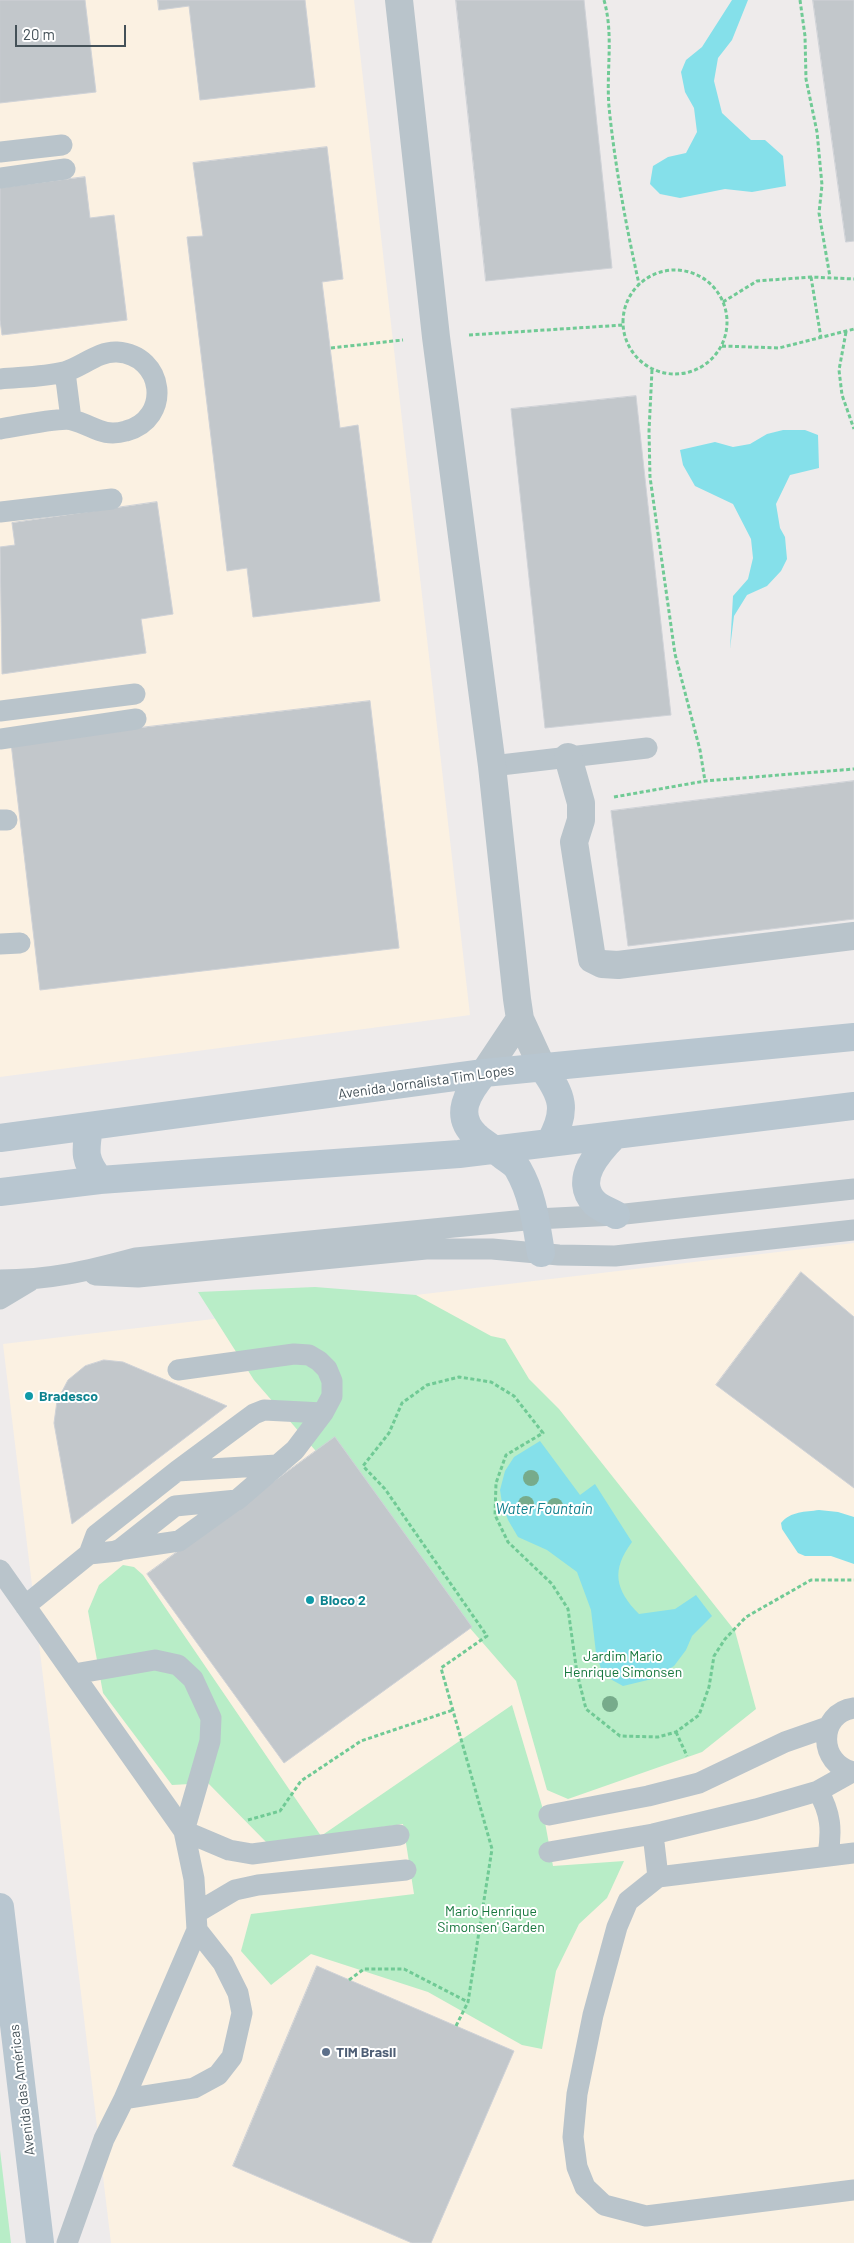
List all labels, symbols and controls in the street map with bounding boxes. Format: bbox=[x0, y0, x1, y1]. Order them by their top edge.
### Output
scale bar bbox=[18, 15, 129, 47]
text: 20 m bbox=[23, 25, 55, 43]
street label: Avenida Jornalista Tim Lopes bbox=[337, 1061, 515, 1103]
place label: Bradesco bbox=[39, 1388, 98, 1404]
marker: Bradesco bbox=[23, 1390, 35, 1402]
water label: Water Fountain bbox=[495, 1500, 593, 1518]
place label: Bloco 2 bbox=[320, 1592, 366, 1608]
marker: Bloco 2 bbox=[304, 1594, 316, 1606]
park label: Jardim Mario Henrique Simonsen bbox=[564, 1648, 682, 1680]
park label: Mario Henrique Simonsen' Garden bbox=[437, 1903, 545, 1935]
street label: Avenida das Américas bbox=[6, 2023, 38, 2157]
place label: TIM Brasil bbox=[336, 2044, 396, 2060]
marker: TIM Brasil bbox=[320, 2046, 332, 2058]

